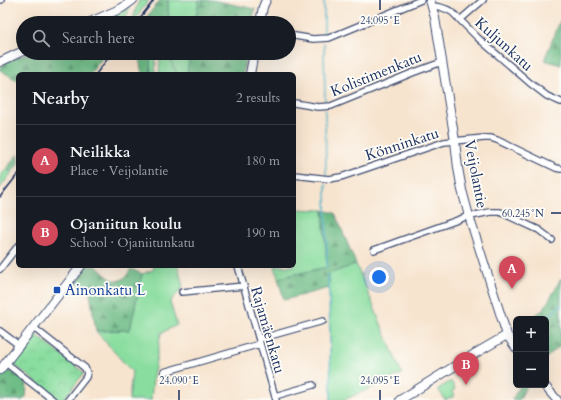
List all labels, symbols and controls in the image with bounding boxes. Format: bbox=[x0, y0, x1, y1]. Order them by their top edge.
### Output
street label: Kuljunkatu bbox=[471, 13, 537, 75]
text: 24.095°E bbox=[360, 14, 400, 28]
search box bbox=[16, 16, 296, 60]
icon: search bbox=[30, 27, 52, 49]
text: Search here bbox=[62, 28, 135, 48]
street label: Kolistimenkatu bbox=[327, 47, 425, 101]
text: Nearby bbox=[32, 87, 89, 110]
text: 2 results bbox=[236, 89, 280, 107]
street label: Könninkatu bbox=[363, 123, 441, 165]
street label: Veijolantie bbox=[460, 138, 492, 210]
text: Neilikka bbox=[70, 142, 131, 162]
text: A bbox=[40, 152, 50, 170]
text: 180 m bbox=[246, 152, 280, 170]
text: Place · Veijolantie bbox=[70, 162, 169, 180]
text: 60.245°N bbox=[502, 207, 544, 221]
text: Ojaniitun koulu bbox=[70, 214, 182, 234]
text: B bbox=[40, 224, 50, 242]
text: 190 m bbox=[246, 224, 280, 242]
text: School · Ojaniitunkatu bbox=[70, 234, 195, 252]
pin: A bbox=[499, 256, 525, 289]
your location bbox=[369, 267, 389, 287]
place label: Ainonkatu L bbox=[65, 280, 147, 300]
street label: Rajamäenkatu bbox=[246, 284, 290, 376]
marker: Ainonkatu L bbox=[52, 285, 62, 295]
map controls bbox=[513, 316, 549, 388]
button: + bbox=[513, 316, 549, 352]
pin: B bbox=[453, 352, 479, 385]
button: − bbox=[513, 352, 549, 388]
text: 24.090°E bbox=[159, 374, 199, 388]
text: 24.095°E bbox=[360, 374, 400, 388]

